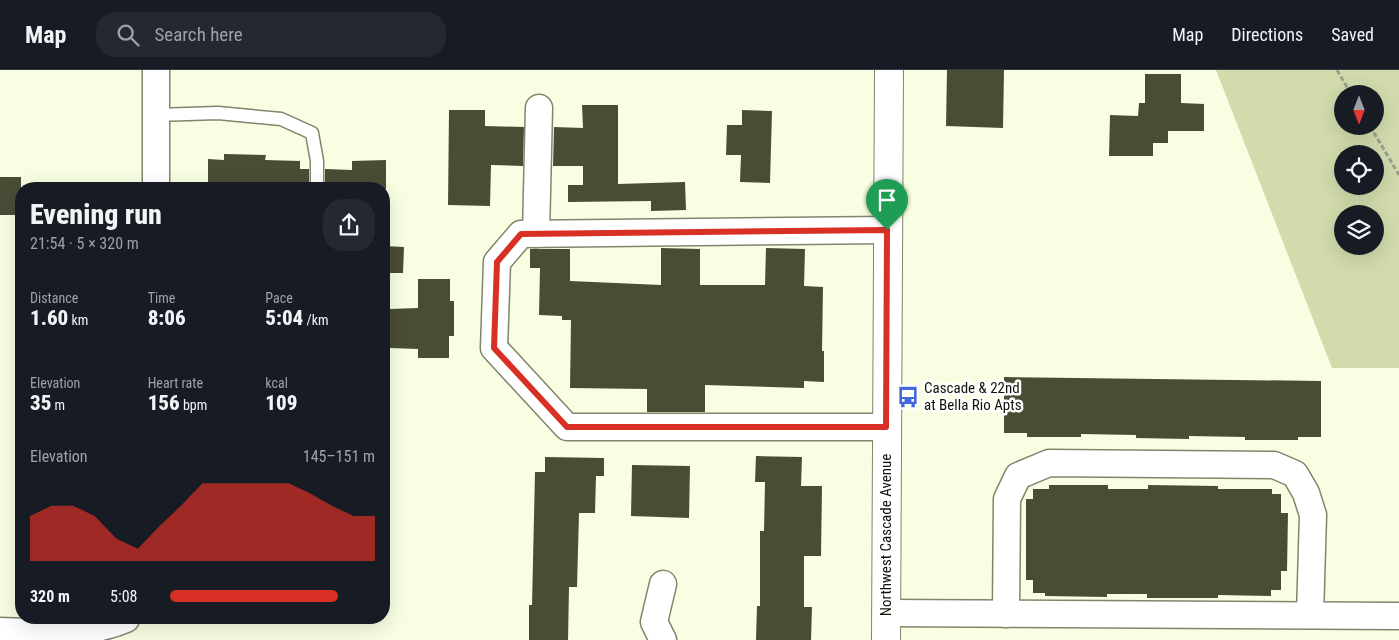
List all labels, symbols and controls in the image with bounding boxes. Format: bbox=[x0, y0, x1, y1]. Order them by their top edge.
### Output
search box bbox=[96, 12, 446, 57]
text: Map bbox=[25, 21, 66, 49]
icon: search bbox=[114, 21, 142, 49]
text: Search here bbox=[154, 23, 243, 46]
text: Map bbox=[1172, 24, 1203, 45]
text: Directions bbox=[1231, 24, 1303, 45]
text: Saved bbox=[1331, 24, 1374, 45]
north arrow bbox=[1334, 85, 1384, 135]
map controls bbox=[1334, 85, 1384, 255]
button: locate bbox=[1334, 145, 1384, 195]
pin bbox=[866, 179, 908, 230]
icon: arrive bbox=[873, 186, 901, 214]
text: Evening run bbox=[30, 198, 162, 231]
button: share bbox=[323, 199, 375, 251]
button: layers bbox=[1334, 205, 1384, 255]
text: 21:54 · 5 × 320 m bbox=[30, 234, 139, 253]
text: Distance bbox=[30, 290, 78, 306]
text: Time bbox=[148, 290, 175, 306]
text: Pace bbox=[265, 290, 293, 306]
text: 1.60 bbox=[30, 306, 68, 330]
text: 8:06 bbox=[148, 306, 186, 330]
text: 5:04 bbox=[265, 306, 303, 330]
text: km bbox=[68, 312, 88, 328]
text: /km bbox=[303, 312, 329, 328]
text: Elevation bbox=[30, 375, 80, 391]
text: Heart rate bbox=[148, 375, 203, 391]
text: kcal bbox=[265, 375, 288, 391]
place label: Cascade & 22nd at Bella Rio Apts bbox=[924, 379, 1022, 414]
bus stop icon: Cascade & 22nd at Bella Rio Apts bbox=[895, 384, 921, 410]
text: 35 bbox=[30, 391, 51, 415]
text: 156 bbox=[148, 391, 180, 415]
text: 109 bbox=[265, 391, 297, 415]
text: m bbox=[51, 397, 65, 413]
text: bpm bbox=[180, 397, 207, 413]
text: Elevation bbox=[30, 447, 88, 466]
text: 145–151 m bbox=[303, 447, 375, 466]
street label: Northwest Cascade Avenue bbox=[877, 454, 895, 616]
text: 320 m bbox=[30, 587, 70, 606]
text: 5:08 bbox=[110, 587, 137, 606]

